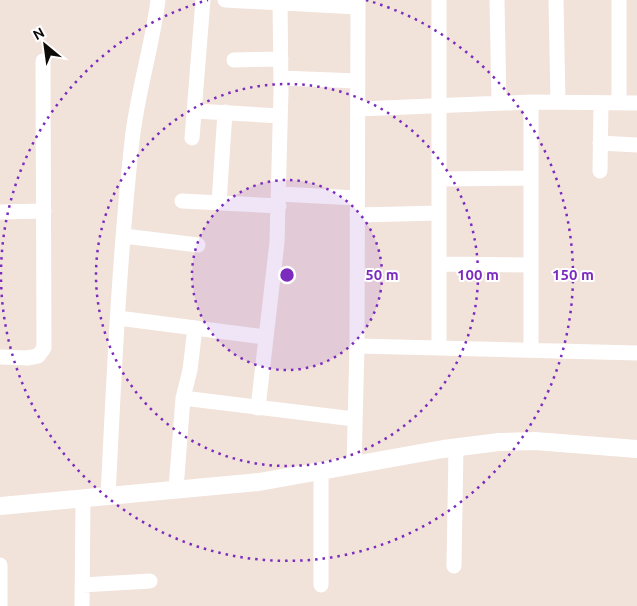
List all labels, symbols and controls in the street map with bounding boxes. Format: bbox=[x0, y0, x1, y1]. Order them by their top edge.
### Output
north arrow bbox=[20, 20, 70, 70]
text: N bbox=[30, 24, 47, 43]
centre of rings bbox=[278, 266, 296, 284]
text: 50 m bbox=[365, 266, 399, 283]
text: 100 m bbox=[457, 266, 499, 283]
text: 150 m bbox=[552, 266, 594, 283]

